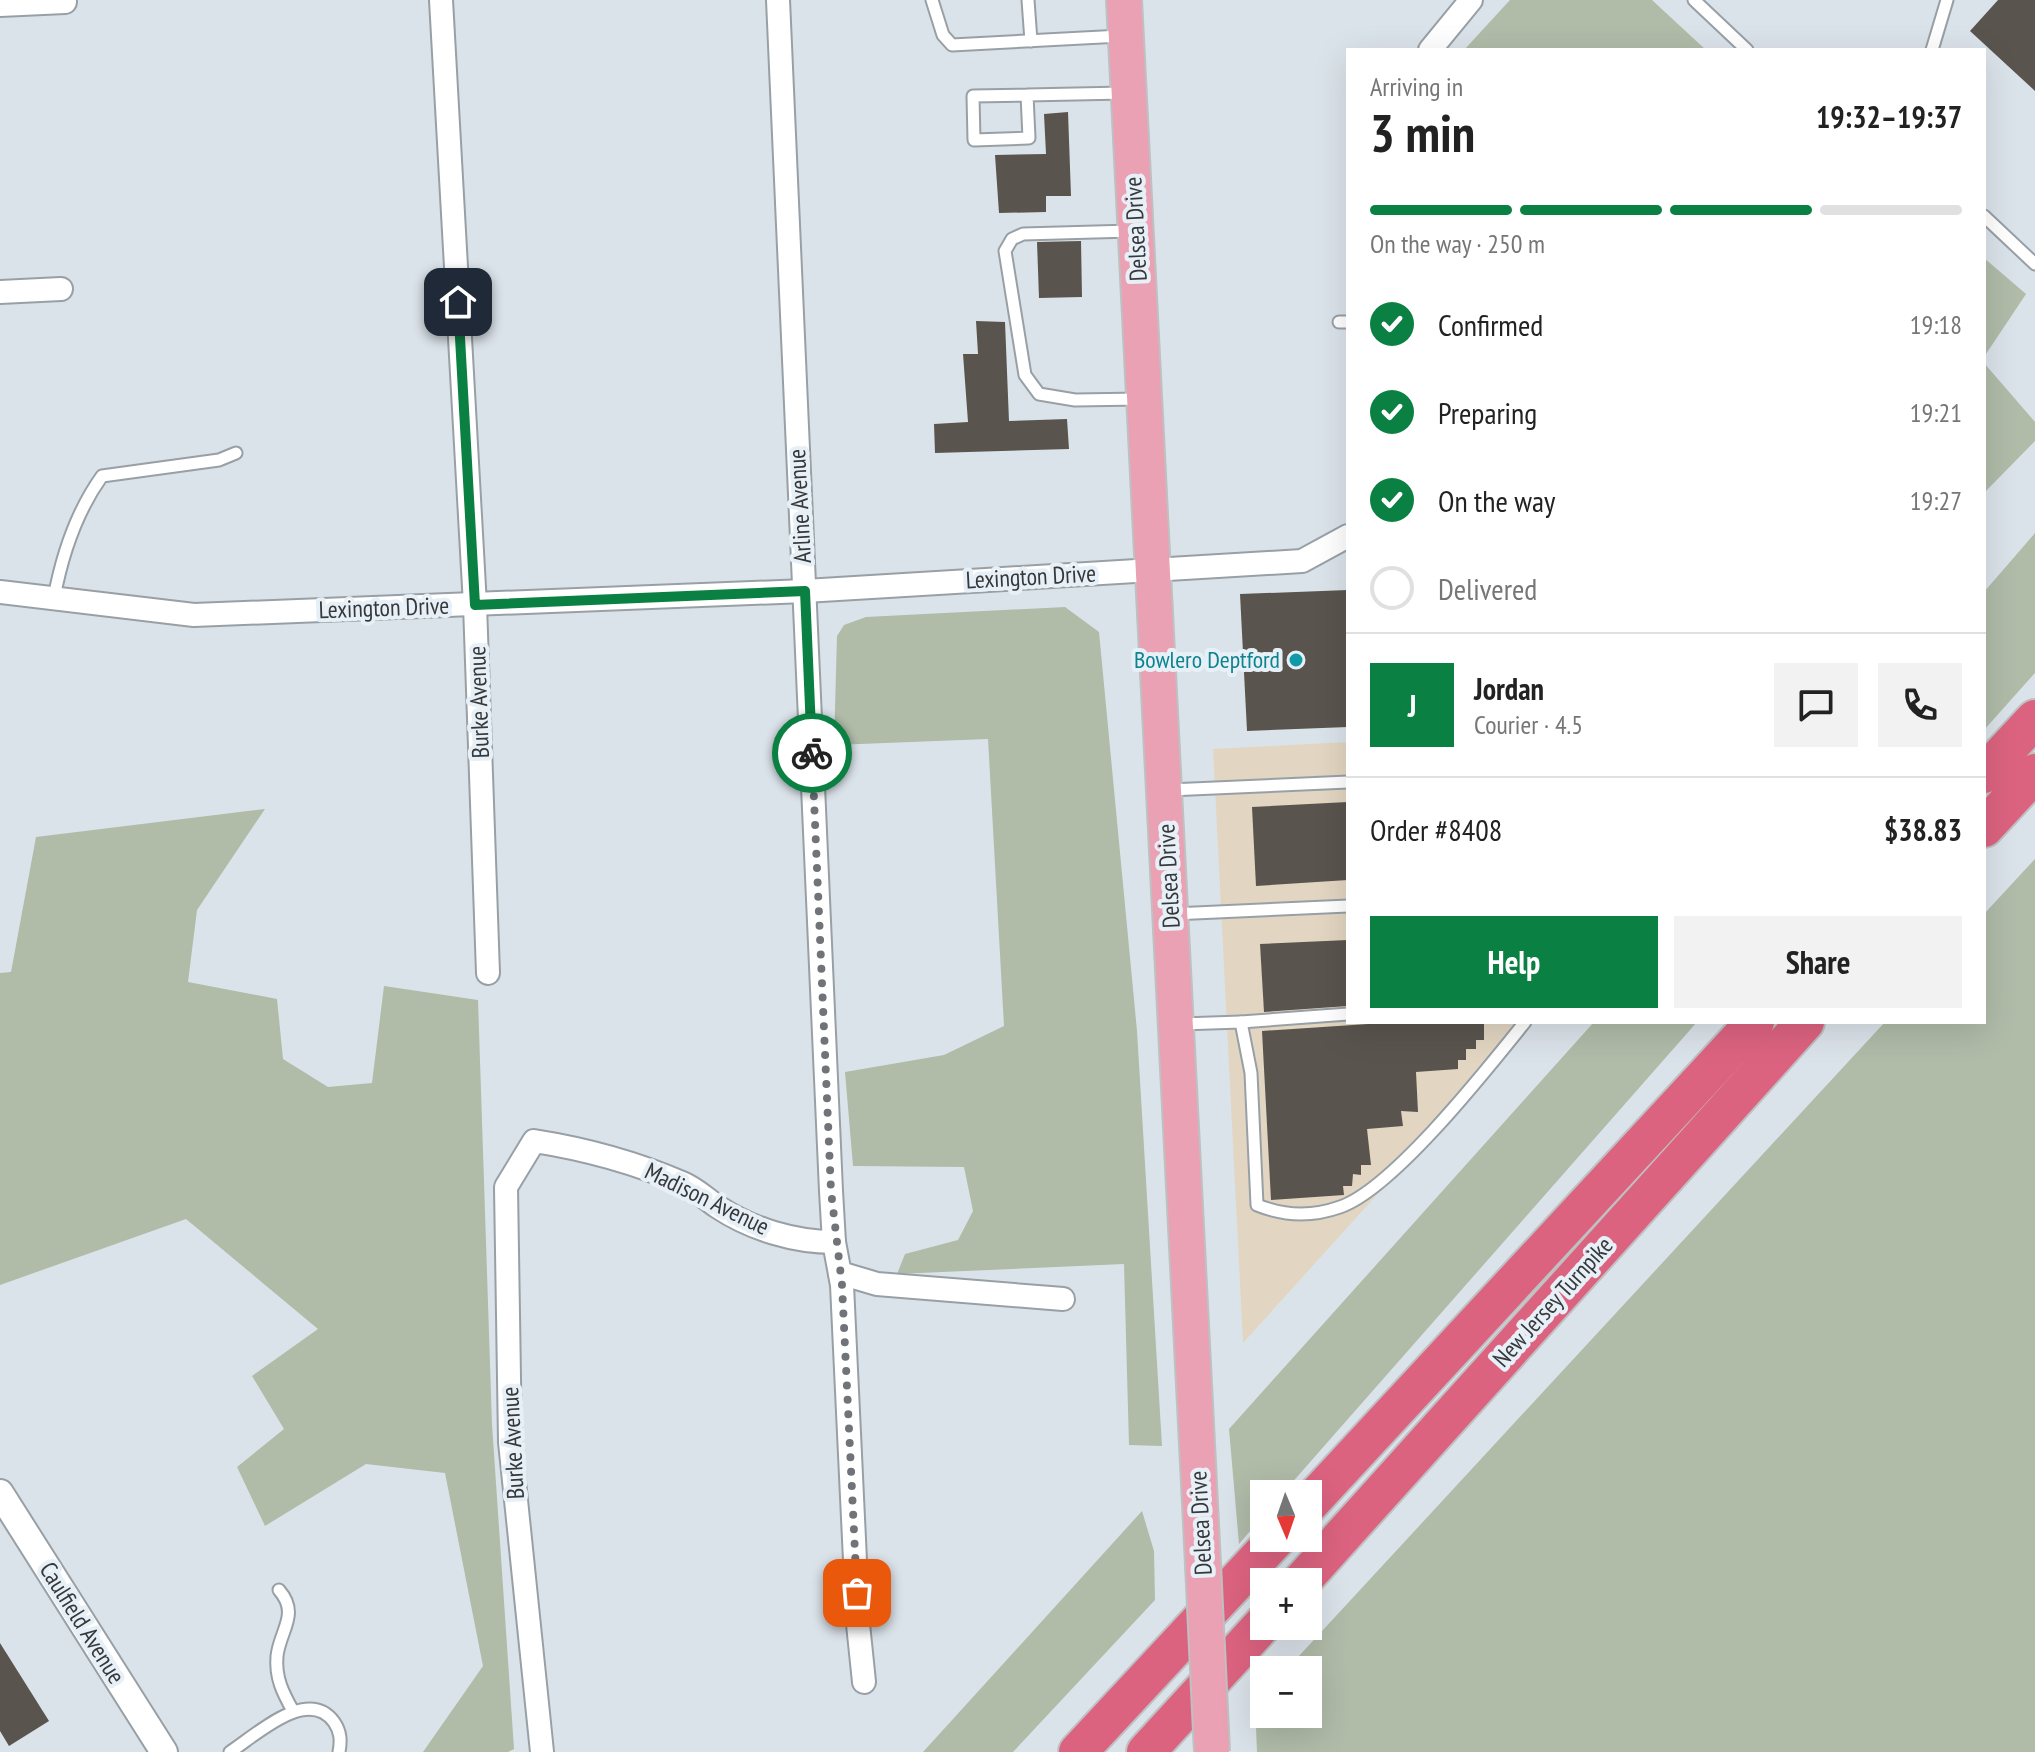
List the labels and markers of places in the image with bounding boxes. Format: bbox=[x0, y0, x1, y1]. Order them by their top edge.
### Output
pin bbox=[424, 268, 492, 336]
place label: Bowlero Deptford bbox=[1134, 644, 1280, 675]
marker: Bowlero Deptford bbox=[1287, 651, 1305, 669]
pin bbox=[823, 1559, 891, 1627]

